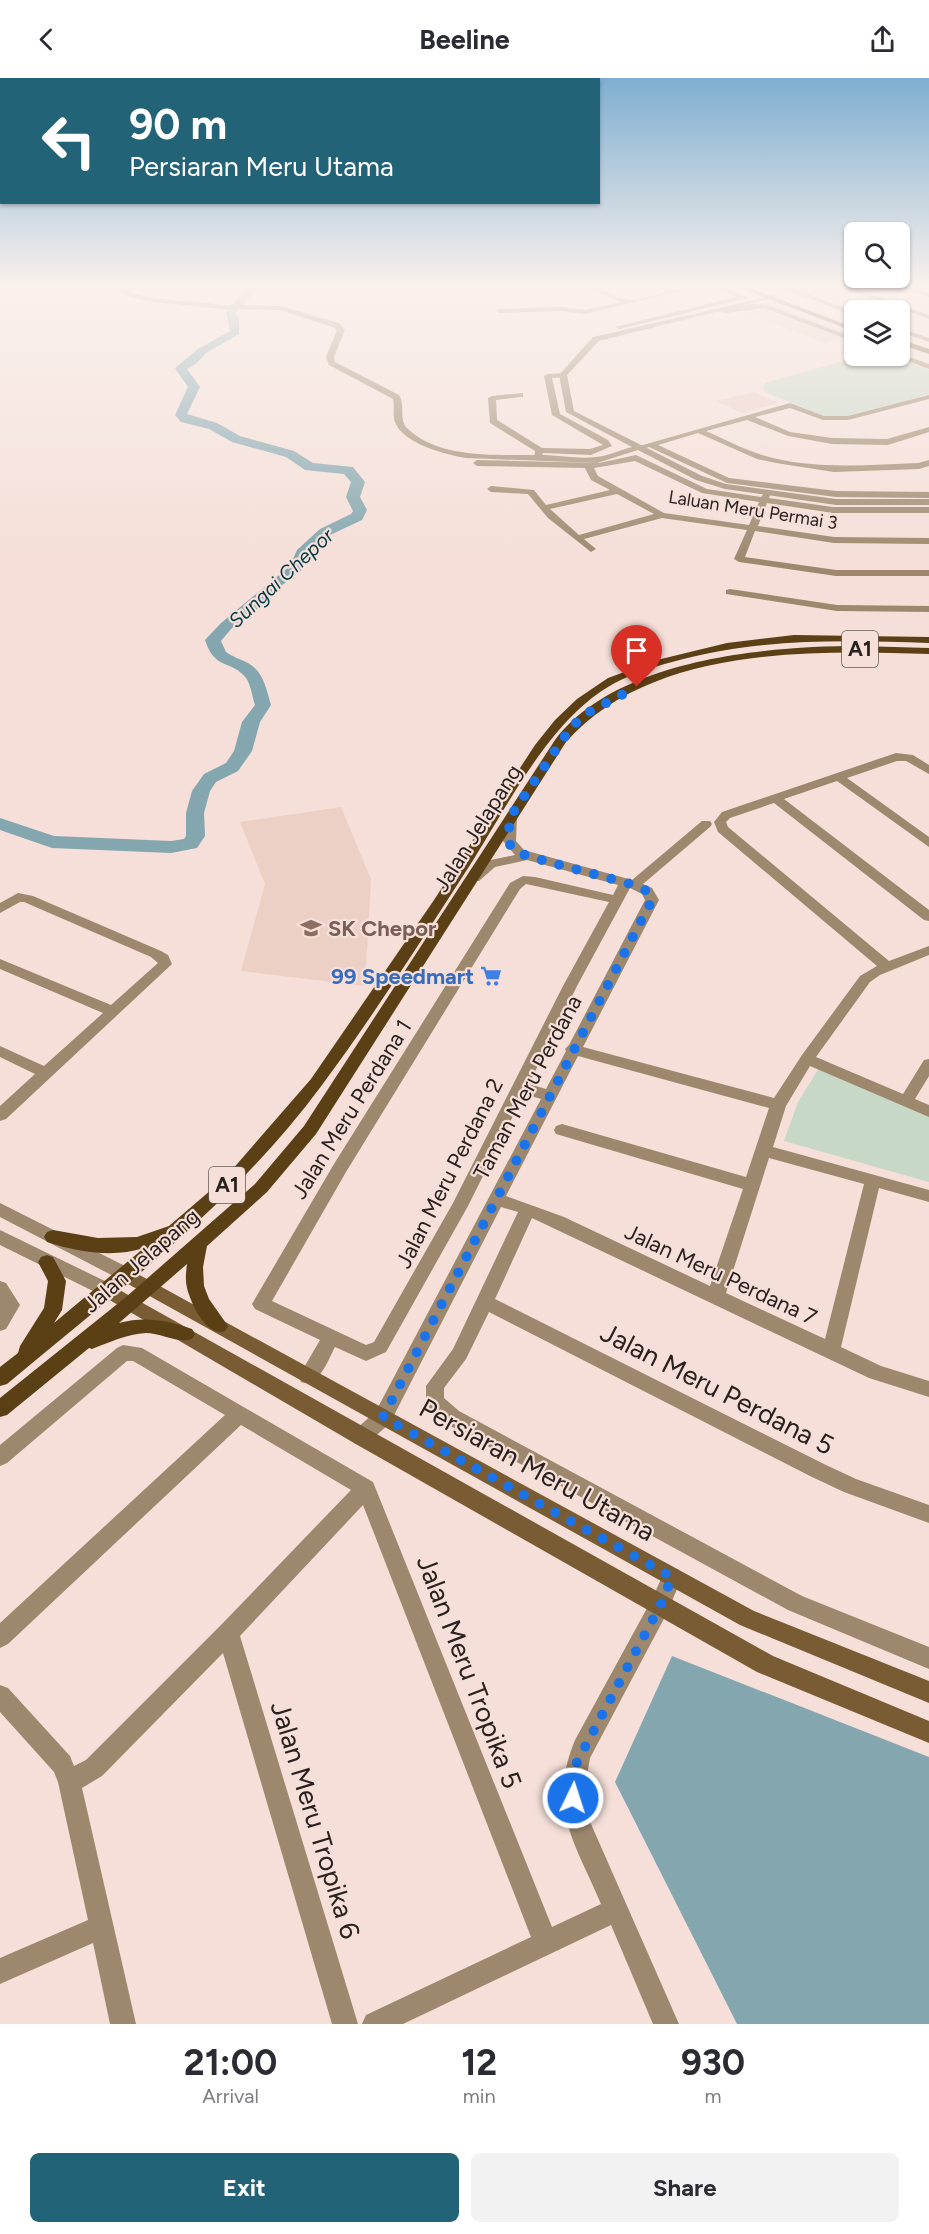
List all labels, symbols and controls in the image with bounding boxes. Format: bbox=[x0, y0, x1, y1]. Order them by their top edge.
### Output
icon: back bbox=[30, 23, 63, 56]
text: Beeline bbox=[419, 23, 510, 56]
icon: share bbox=[866, 23, 899, 56]
text: 90 m bbox=[129, 99, 227, 150]
icon: left bbox=[30, 102, 108, 180]
text: Persiaran Meru Utama bbox=[129, 150, 394, 183]
map controls bbox=[844, 222, 910, 366]
button: search bbox=[844, 222, 910, 288]
button: layers bbox=[844, 300, 910, 366]
street label: Laluan Meru Permai 3 bbox=[667, 486, 839, 534]
water label: Sungai Chepor bbox=[224, 523, 339, 633]
pin bbox=[611, 625, 662, 687]
road number: A1 bbox=[842, 631, 878, 667]
icon: arrive bbox=[620, 634, 653, 667]
street label: Jalan Jelapang bbox=[428, 760, 527, 897]
place label: SK Chepor bbox=[328, 915, 437, 942]
school or university icon: SK Chepor bbox=[299, 916, 323, 940]
place label: 99 Speedmart bbox=[331, 963, 474, 990]
supermarket icon: 99 Speedmart bbox=[479, 964, 503, 988]
street label: Taman Meru Perdana bbox=[467, 990, 587, 1184]
street label: Jalan Meru Perdana 1 bbox=[285, 1015, 418, 1204]
street label: Jalan Meru Perdana 2 bbox=[390, 1074, 509, 1273]
road number: A1 bbox=[209, 1167, 245, 1203]
street label: Jalan Jelapang bbox=[78, 1203, 205, 1318]
street label: Jalan Meru Perdana 7 bbox=[620, 1218, 821, 1331]
street label: Jalan Meru Perdana 5 bbox=[595, 1315, 839, 1462]
street label: Persiaran Meru Utama bbox=[413, 1391, 661, 1548]
street label: Jalan Meru Tropika 5 bbox=[410, 1551, 529, 1793]
street label: Jalan Meru Tropika 6 bbox=[264, 1697, 367, 1943]
position arrow bbox=[541, 1766, 605, 1830]
text: 21:00 bbox=[184, 2041, 277, 2084]
text: 12 bbox=[461, 2041, 497, 2084]
text: 930 bbox=[681, 2041, 745, 2084]
text: Arrival bbox=[202, 2084, 259, 2108]
text: min bbox=[463, 2084, 496, 2108]
text: m bbox=[705, 2084, 722, 2108]
button: Exit bbox=[30, 2153, 459, 2222]
button: Share bbox=[471, 2153, 899, 2222]

